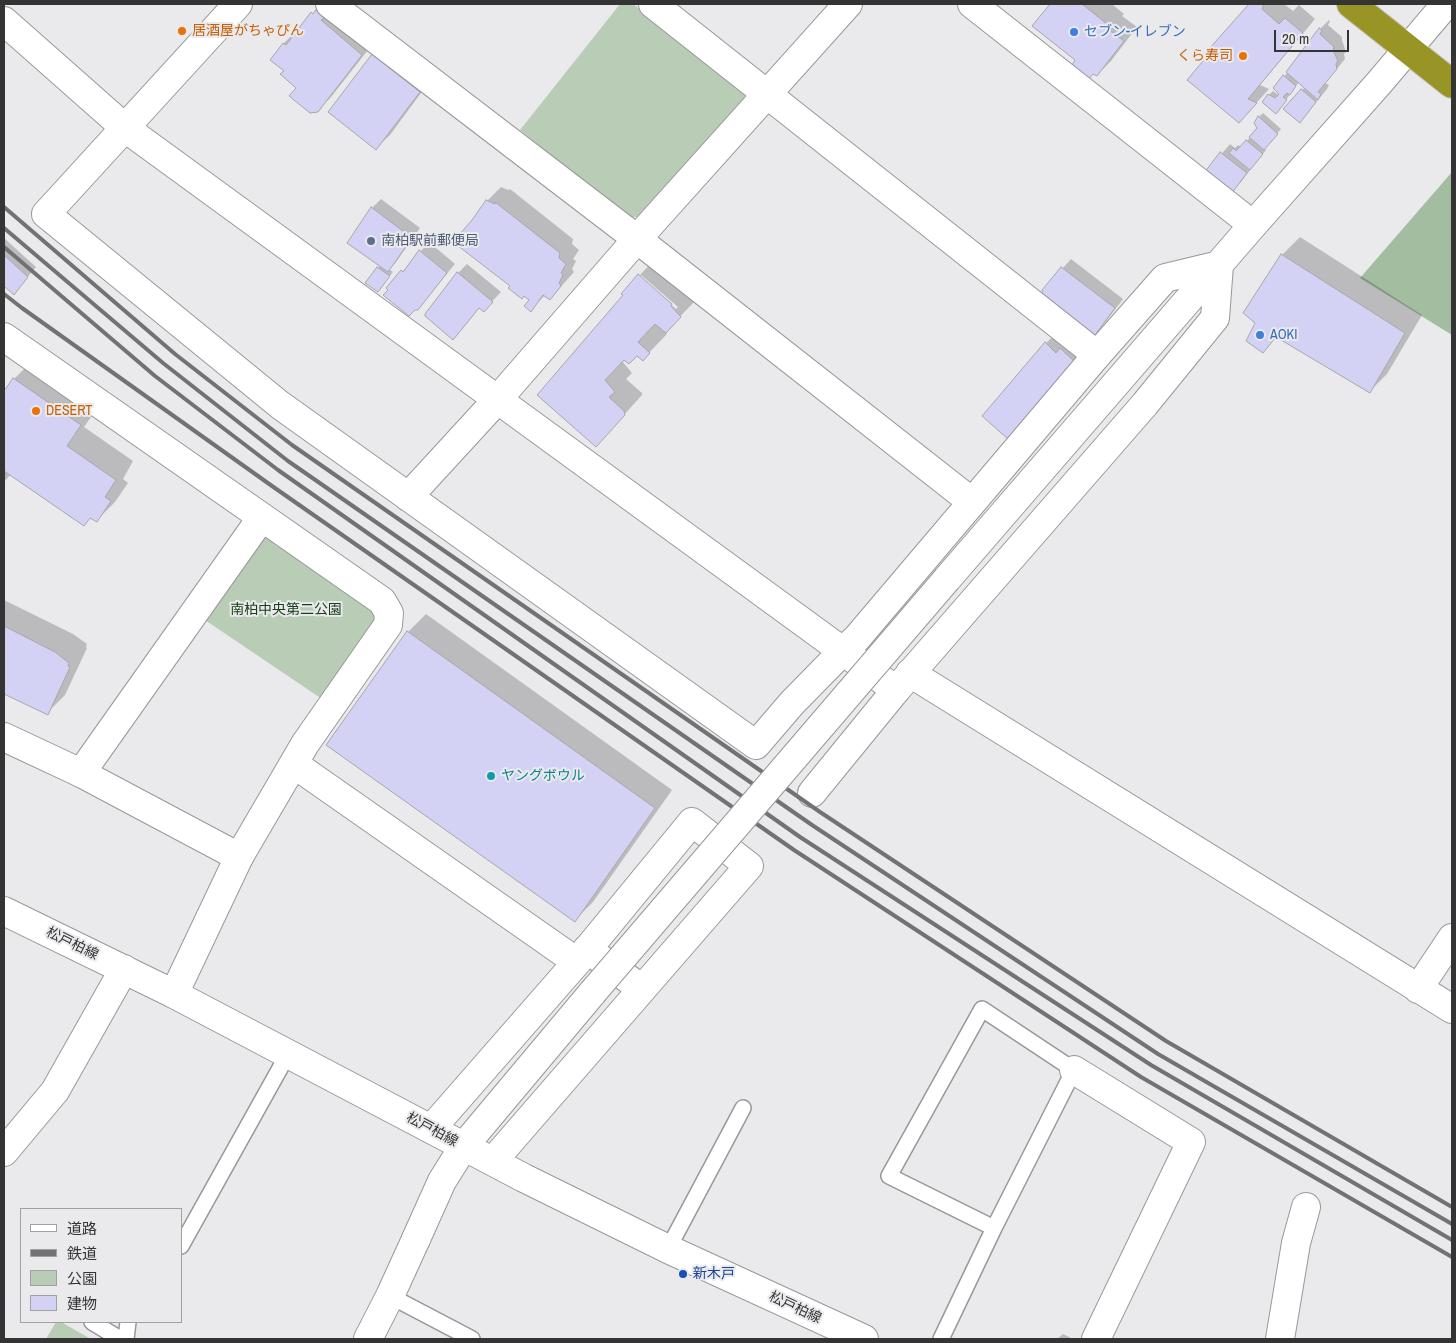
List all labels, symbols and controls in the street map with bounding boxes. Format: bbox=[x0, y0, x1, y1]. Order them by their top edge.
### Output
scale bar bbox=[1276, 20, 1351, 52]
place label: 居酒屋がちゃぴん bbox=[192, 23, 304, 39]
place label: セブン-イレブン bbox=[1084, 24, 1186, 40]
marker: 居酒屋がちゃぴん bbox=[176, 25, 188, 37]
marker: セブン-イレブン bbox=[1068, 26, 1080, 38]
text: 20 m bbox=[1282, 28, 1309, 49]
place label: くら寿司 bbox=[1177, 48, 1233, 64]
marker: くら寿司 bbox=[1237, 50, 1249, 62]
place label: 南柏駅前郵便局 bbox=[381, 233, 479, 249]
marker: 南柏駅前郵便局 bbox=[365, 235, 377, 247]
place label: AOKI bbox=[1270, 327, 1297, 343]
marker: AOKI bbox=[1254, 329, 1266, 341]
place label: DESERT bbox=[46, 403, 92, 419]
marker: DESERT bbox=[30, 405, 42, 417]
park label: 南柏中央第二公園 bbox=[230, 602, 342, 618]
place label: ヤングボウル bbox=[501, 768, 585, 784]
marker: ヤングボウル bbox=[485, 770, 497, 782]
street label: 松戸柏線 bbox=[43, 924, 101, 964]
street label: 松戸柏線 bbox=[403, 1109, 461, 1151]
legend bbox=[20, 1208, 182, 1323]
text: 道路 bbox=[67, 1218, 97, 1239]
text: 鉄道 bbox=[67, 1243, 97, 1264]
place label: 新木戸 bbox=[693, 1266, 735, 1282]
text: 公園 bbox=[67, 1268, 97, 1289]
marker: 新木戸 bbox=[677, 1268, 689, 1280]
street label: 松戸柏線 bbox=[766, 1289, 824, 1327]
text: 建物 bbox=[67, 1293, 97, 1314]

